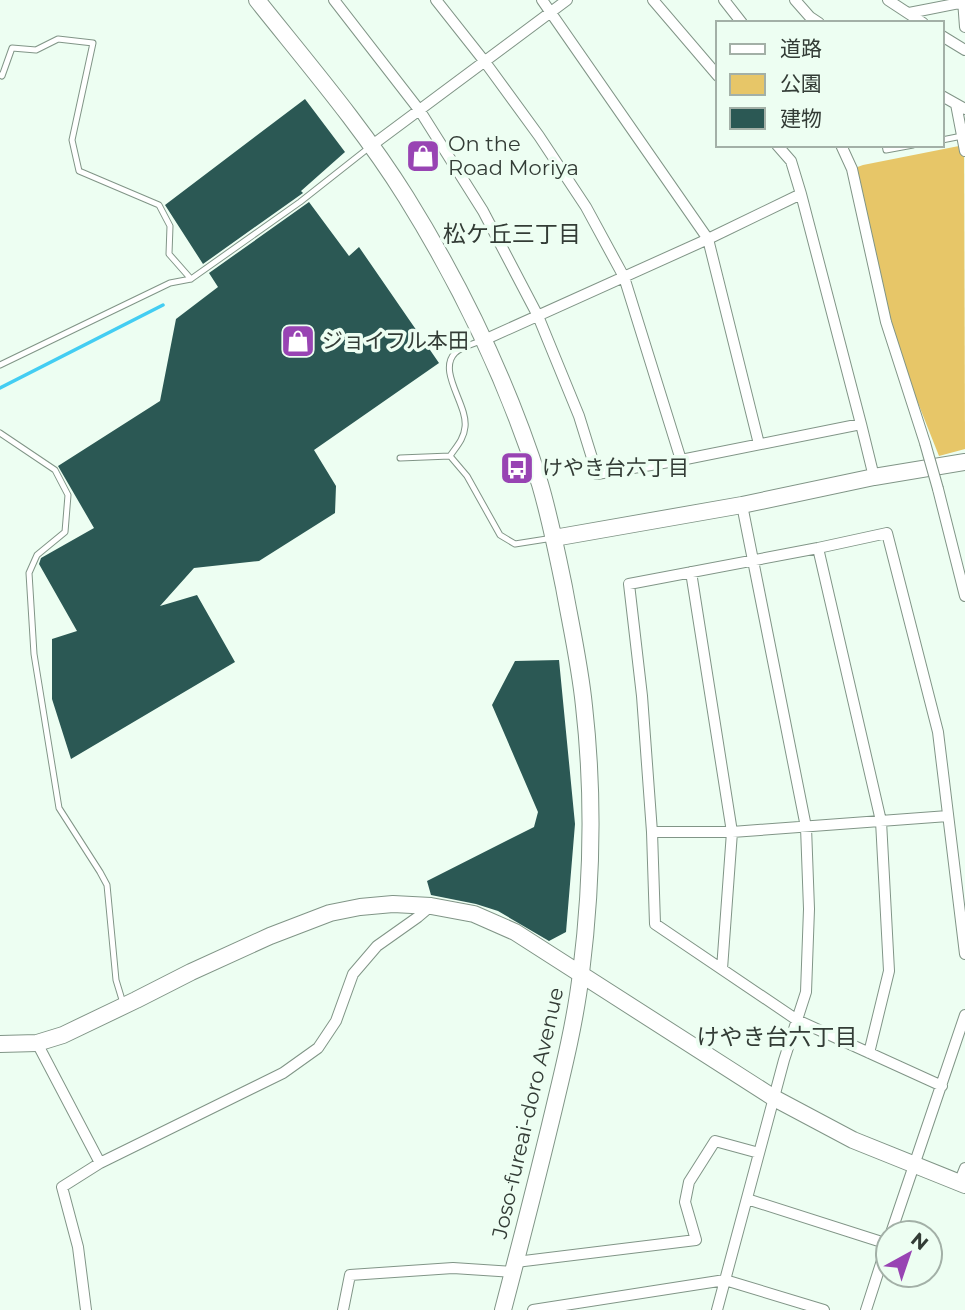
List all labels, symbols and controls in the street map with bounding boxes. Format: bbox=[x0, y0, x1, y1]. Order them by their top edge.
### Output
legend bbox=[716, 21, 944, 147]
text: 道路 bbox=[780, 36, 822, 61]
text: 公園 bbox=[780, 71, 822, 96]
text: 建物 bbox=[780, 106, 822, 131]
place label: On the Road Moriya bbox=[448, 131, 579, 180]
shop icon: On the Road Moriya bbox=[404, 137, 442, 175]
district label: 松ケ丘三丁目 bbox=[443, 220, 581, 248]
shop icon: ジョイフル本田 bbox=[279, 322, 317, 360]
place label: ジョイフル本田 bbox=[322, 328, 469, 353]
bus stop icon: けやき台六丁目 bbox=[498, 449, 536, 487]
place label: けやき台六丁目 bbox=[542, 455, 689, 480]
street label: Joso-fureai-doro Avenue bbox=[486, 985, 569, 1242]
district label: けやき台六丁目 bbox=[697, 1023, 858, 1051]
north arrow bbox=[874, 1219, 944, 1289]
text: N bbox=[906, 1228, 933, 1255]

